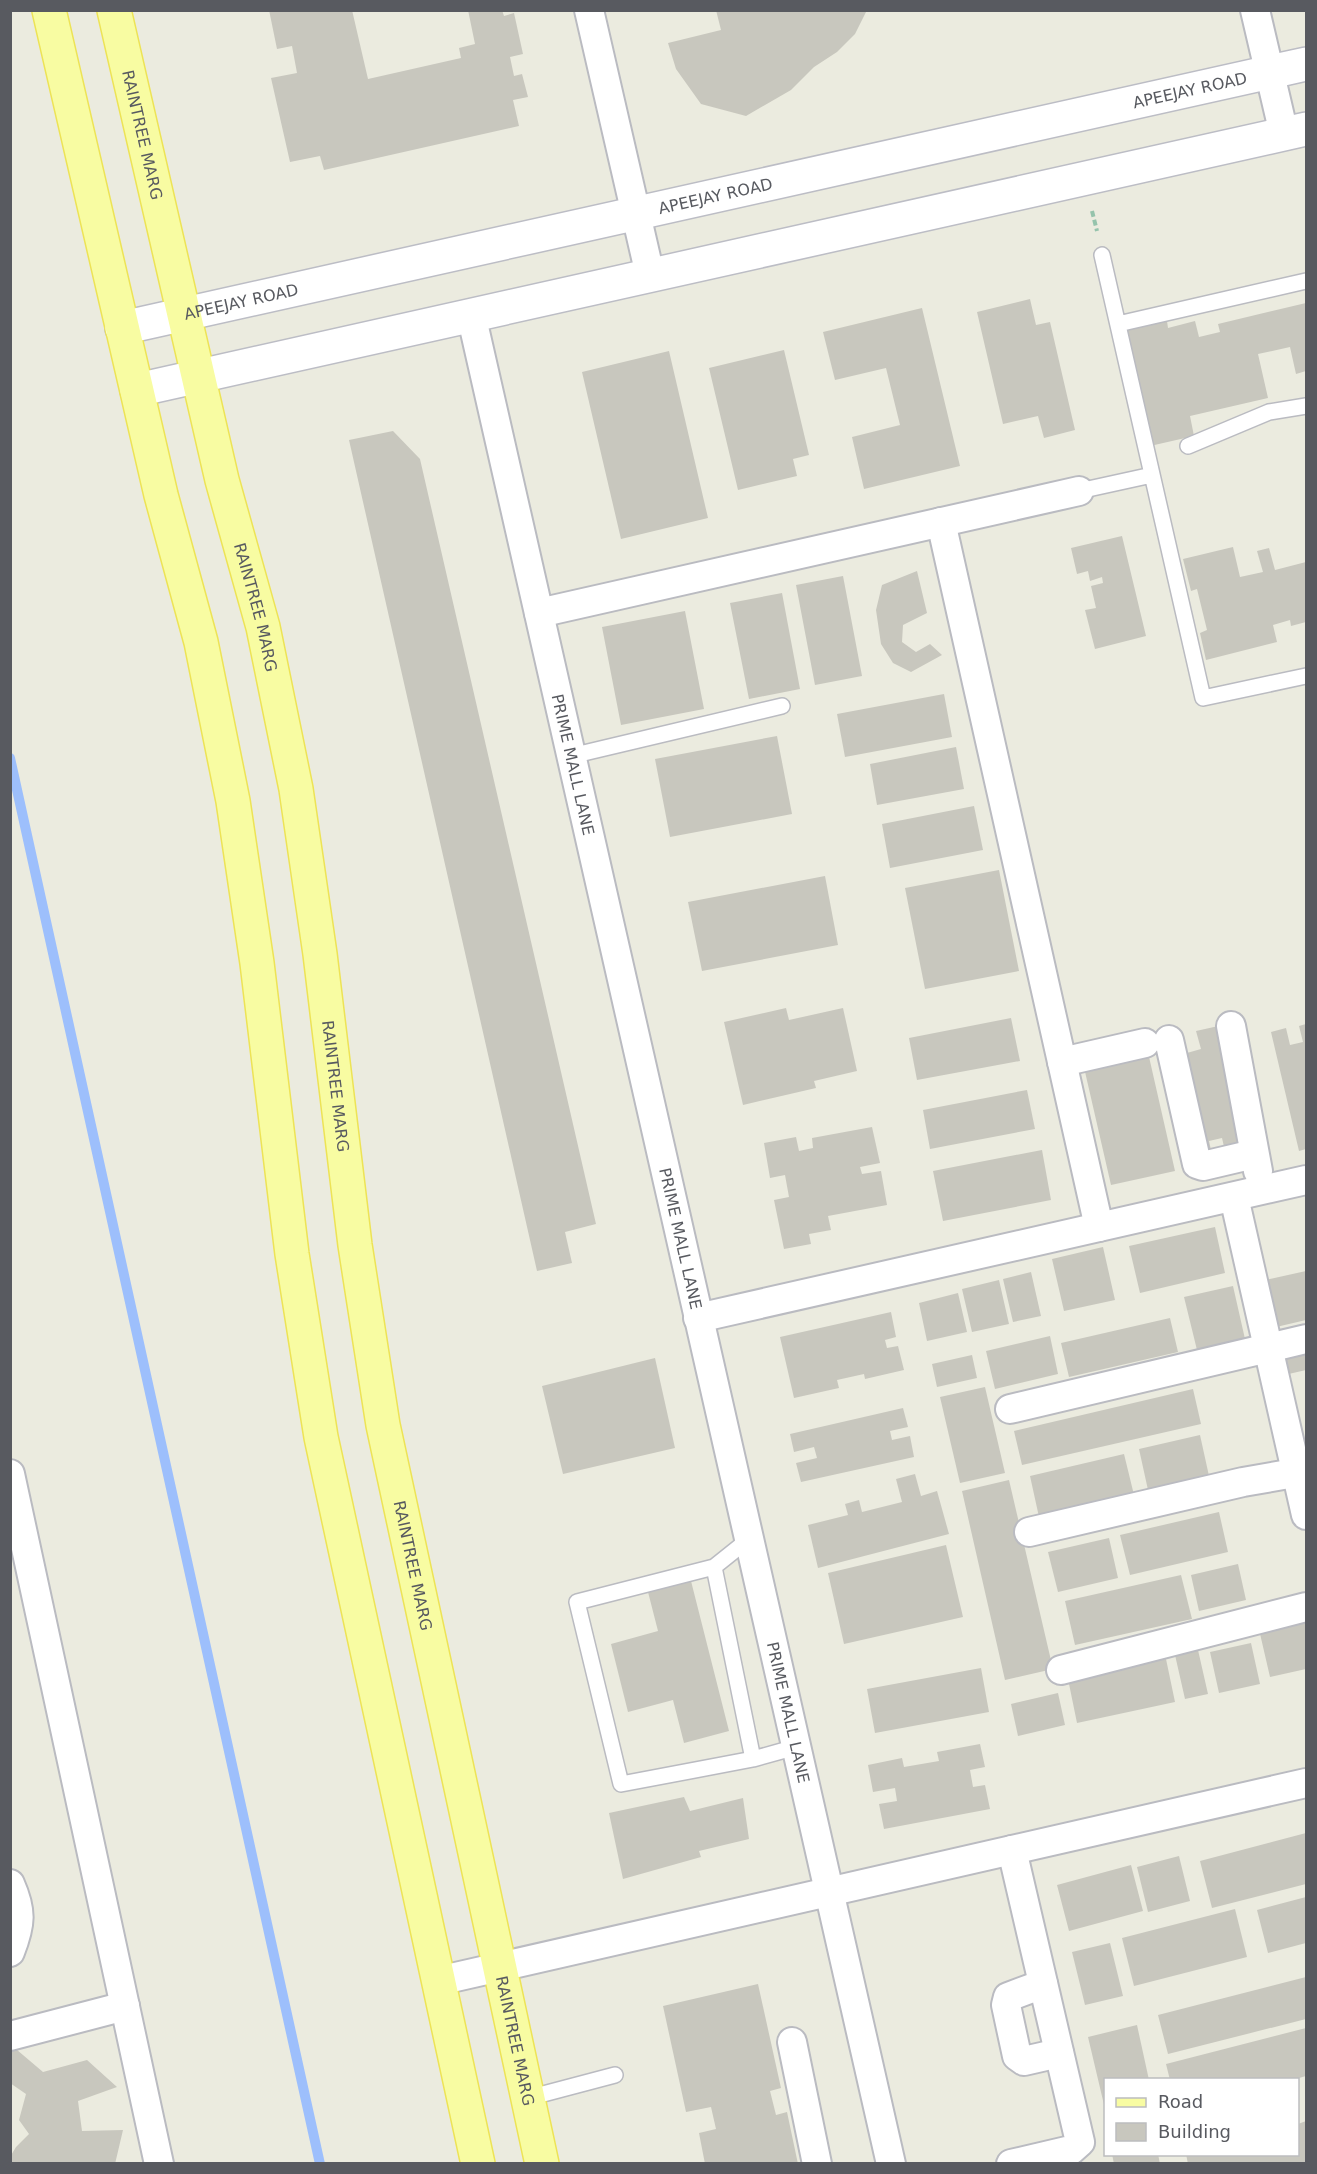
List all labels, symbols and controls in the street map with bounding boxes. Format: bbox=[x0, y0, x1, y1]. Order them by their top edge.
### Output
street label: RAINTREE MARG bbox=[119, 68, 167, 202]
street label: APEEJAY ROAD bbox=[1131, 68, 1249, 112]
street label: APEEJAY ROAD bbox=[656, 174, 774, 218]
street label: APEEJAY ROAD bbox=[182, 279, 300, 323]
street label: RAINTREE MARG bbox=[230, 540, 281, 673]
street label: PRIME MALL LANE bbox=[548, 692, 599, 837]
street label: RAINTREE MARG bbox=[319, 1019, 353, 1153]
street label: PRIME MALL LANE bbox=[656, 1166, 706, 1311]
street label: RAINTREE MARG bbox=[390, 1499, 436, 1632]
street label: PRIME MALL LANE bbox=[763, 1640, 814, 1785]
street label: RAINTREE MARG bbox=[492, 1974, 539, 2108]
legend bbox=[1104, 2078, 1299, 2156]
text: Road bbox=[1158, 2091, 1203, 2112]
text: Building bbox=[1158, 2121, 1231, 2142]

